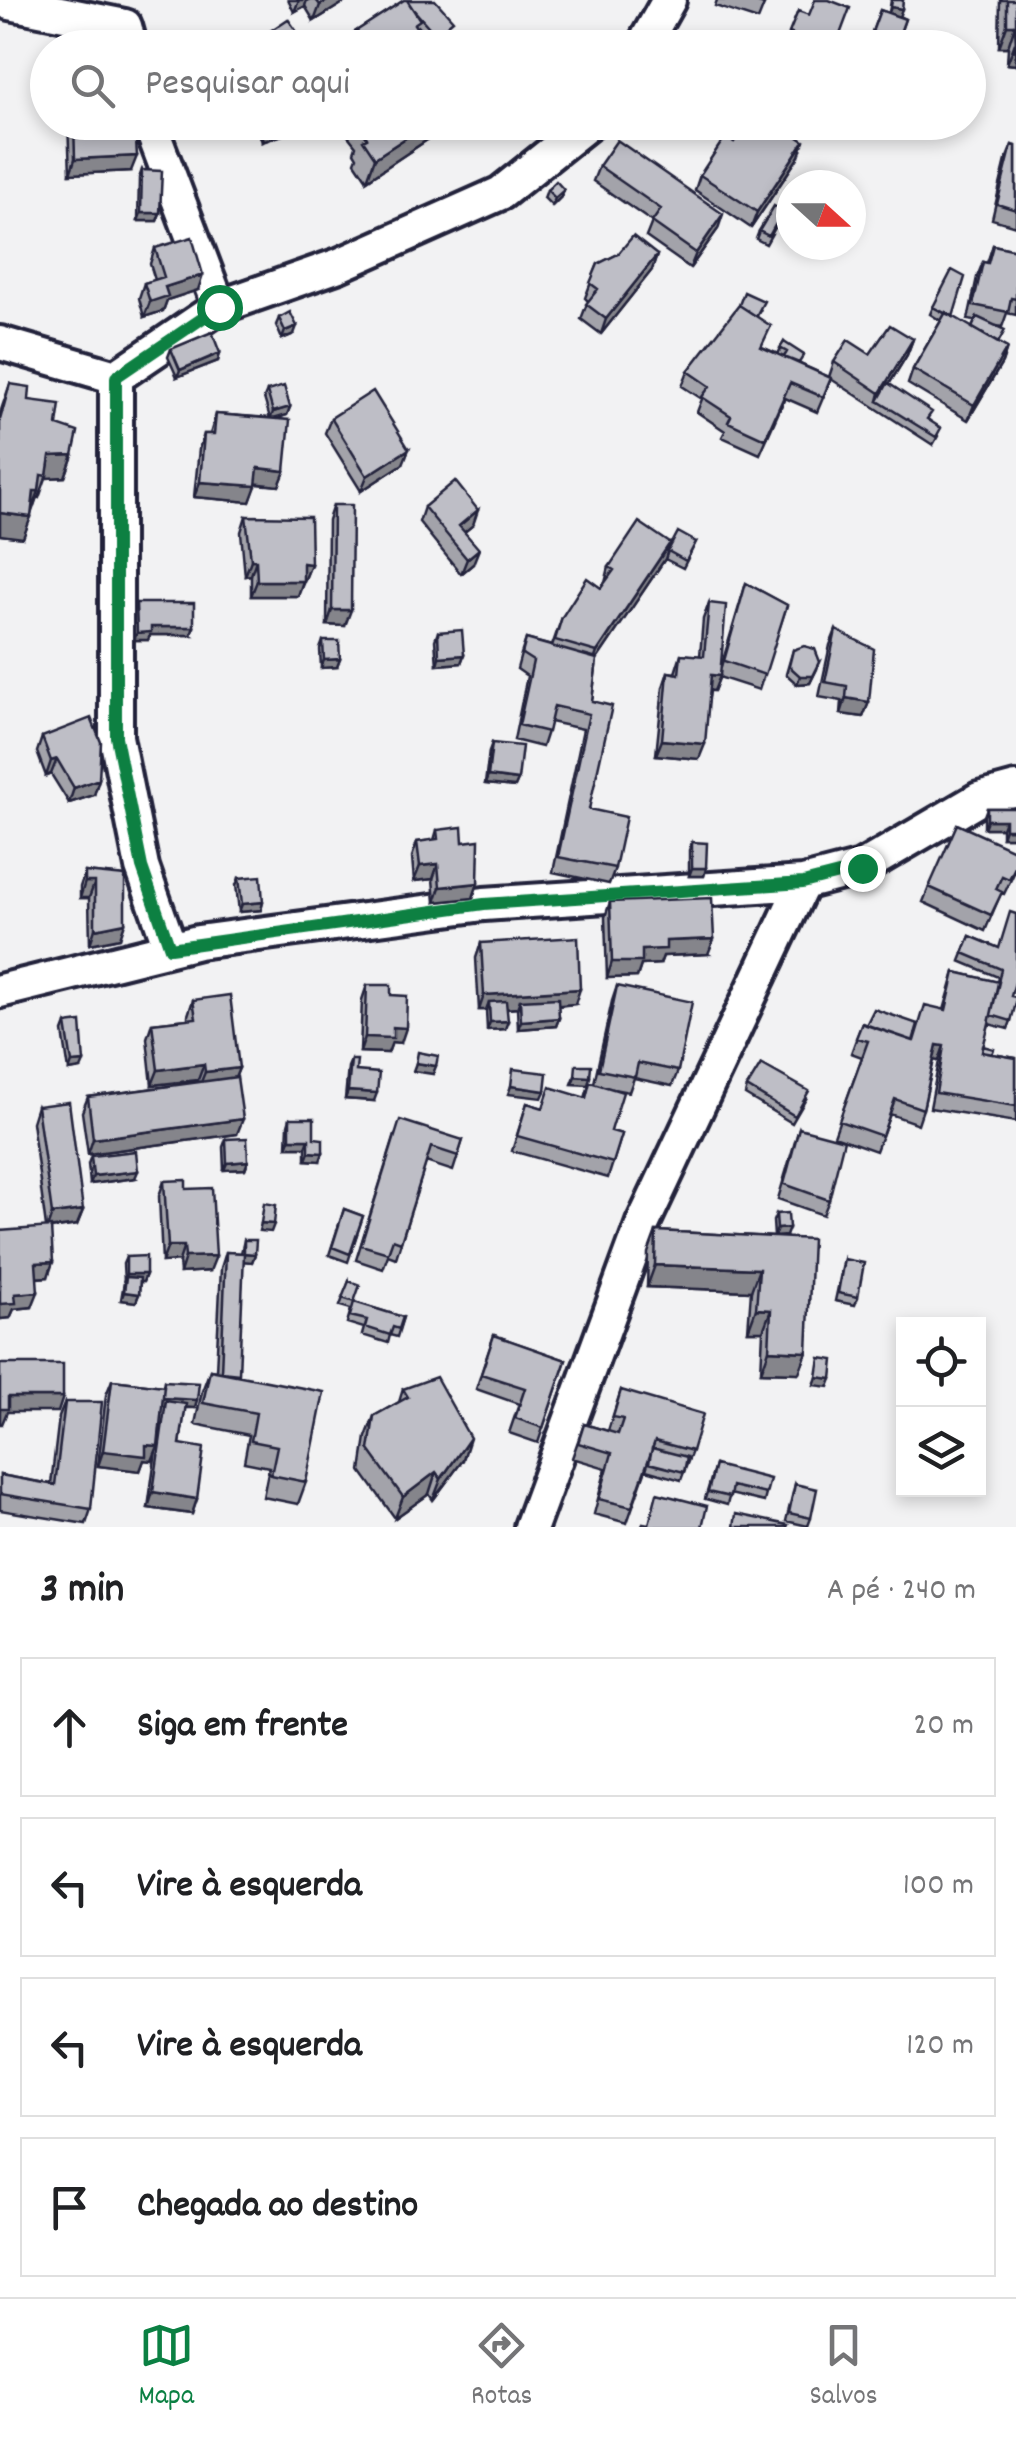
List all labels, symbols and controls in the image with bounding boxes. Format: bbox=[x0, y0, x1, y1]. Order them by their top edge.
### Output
search box bbox=[30, 30, 986, 140]
icon: search bbox=[65, 58, 120, 113]
text: Pesquisar aqui bbox=[145, 58, 350, 113]
north arrow bbox=[776, 170, 866, 260]
route start bbox=[197, 285, 243, 331]
route end bbox=[840, 846, 886, 892]
map controls bbox=[896, 1317, 986, 1497]
button: locate bbox=[896, 1317, 986, 1407]
button: layers bbox=[896, 1407, 986, 1497]
text: 3 min bbox=[40, 1562, 124, 1622]
text: A pé · 240 m bbox=[827, 1569, 976, 1615]
icon: ahead bbox=[42, 1700, 97, 1755]
text: Siga em frente bbox=[137, 1700, 348, 1755]
text: 20 m bbox=[913, 1704, 974, 1750]
icon: left bbox=[42, 1860, 97, 1915]
text: Vire à esquerda bbox=[137, 1860, 362, 1915]
text: 100 m bbox=[903, 1864, 974, 1910]
icon: left bbox=[42, 2020, 97, 2075]
text: Vire à esquerda bbox=[137, 2020, 362, 2075]
text: 120 m bbox=[906, 2024, 974, 2070]
icon: arrive bbox=[42, 2180, 97, 2235]
text: Chegada ao destino bbox=[137, 2180, 418, 2235]
tab: Mapa bbox=[138, 2318, 194, 2418]
tab: Rotas bbox=[471, 2318, 532, 2418]
tab: Salvos bbox=[809, 2318, 877, 2418]

